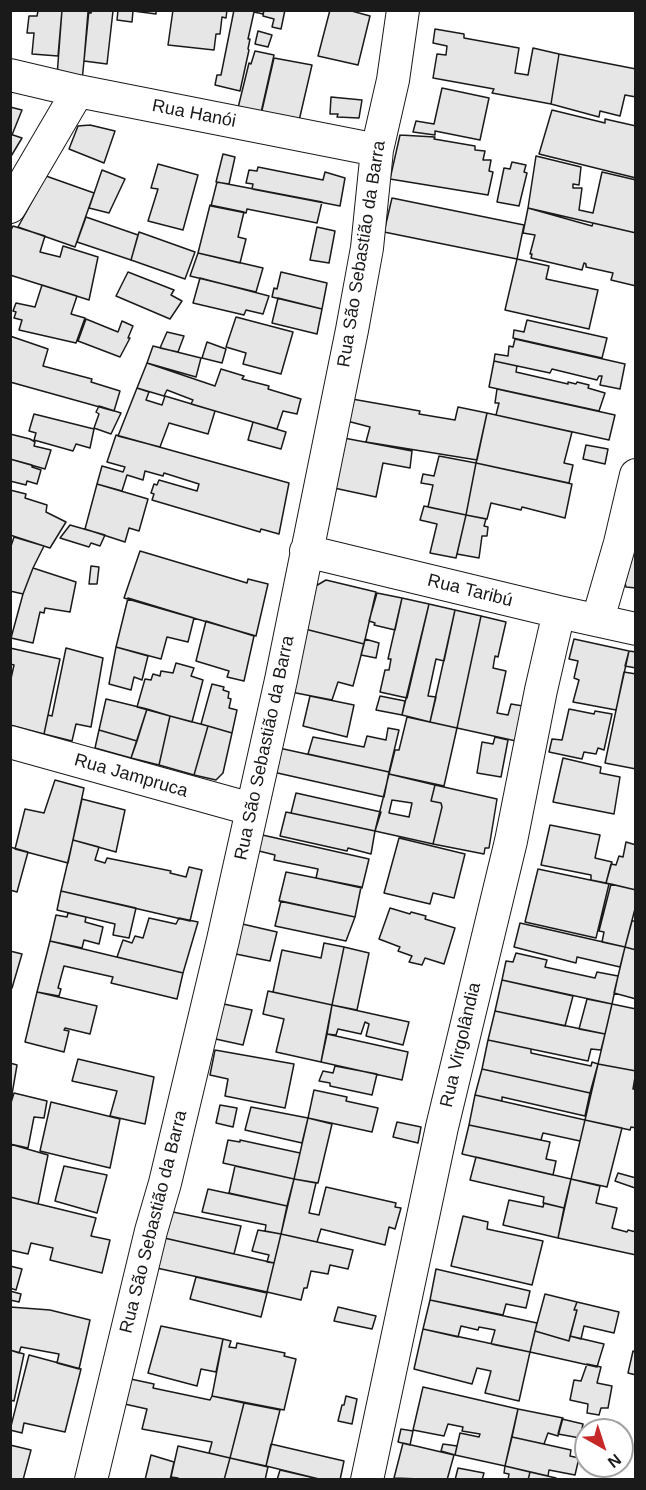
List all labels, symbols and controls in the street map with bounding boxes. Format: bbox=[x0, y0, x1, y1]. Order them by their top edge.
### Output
street label: Rua Hanói bbox=[150, 95, 238, 133]
street label: Rua São Sebastião da Barra bbox=[333, 139, 391, 369]
street label: Rua Taribú bbox=[425, 570, 515, 612]
street label: Rua São Sebastião da Barra bbox=[231, 634, 299, 862]
street label: Rua Jampruca bbox=[72, 749, 190, 803]
street label: Rua Virgolândia bbox=[436, 980, 486, 1110]
street label: Rua São Sebastião da Barra bbox=[116, 1108, 192, 1336]
north arrow bbox=[574, 1418, 634, 1478]
text: N bbox=[605, 1451, 624, 1471]

